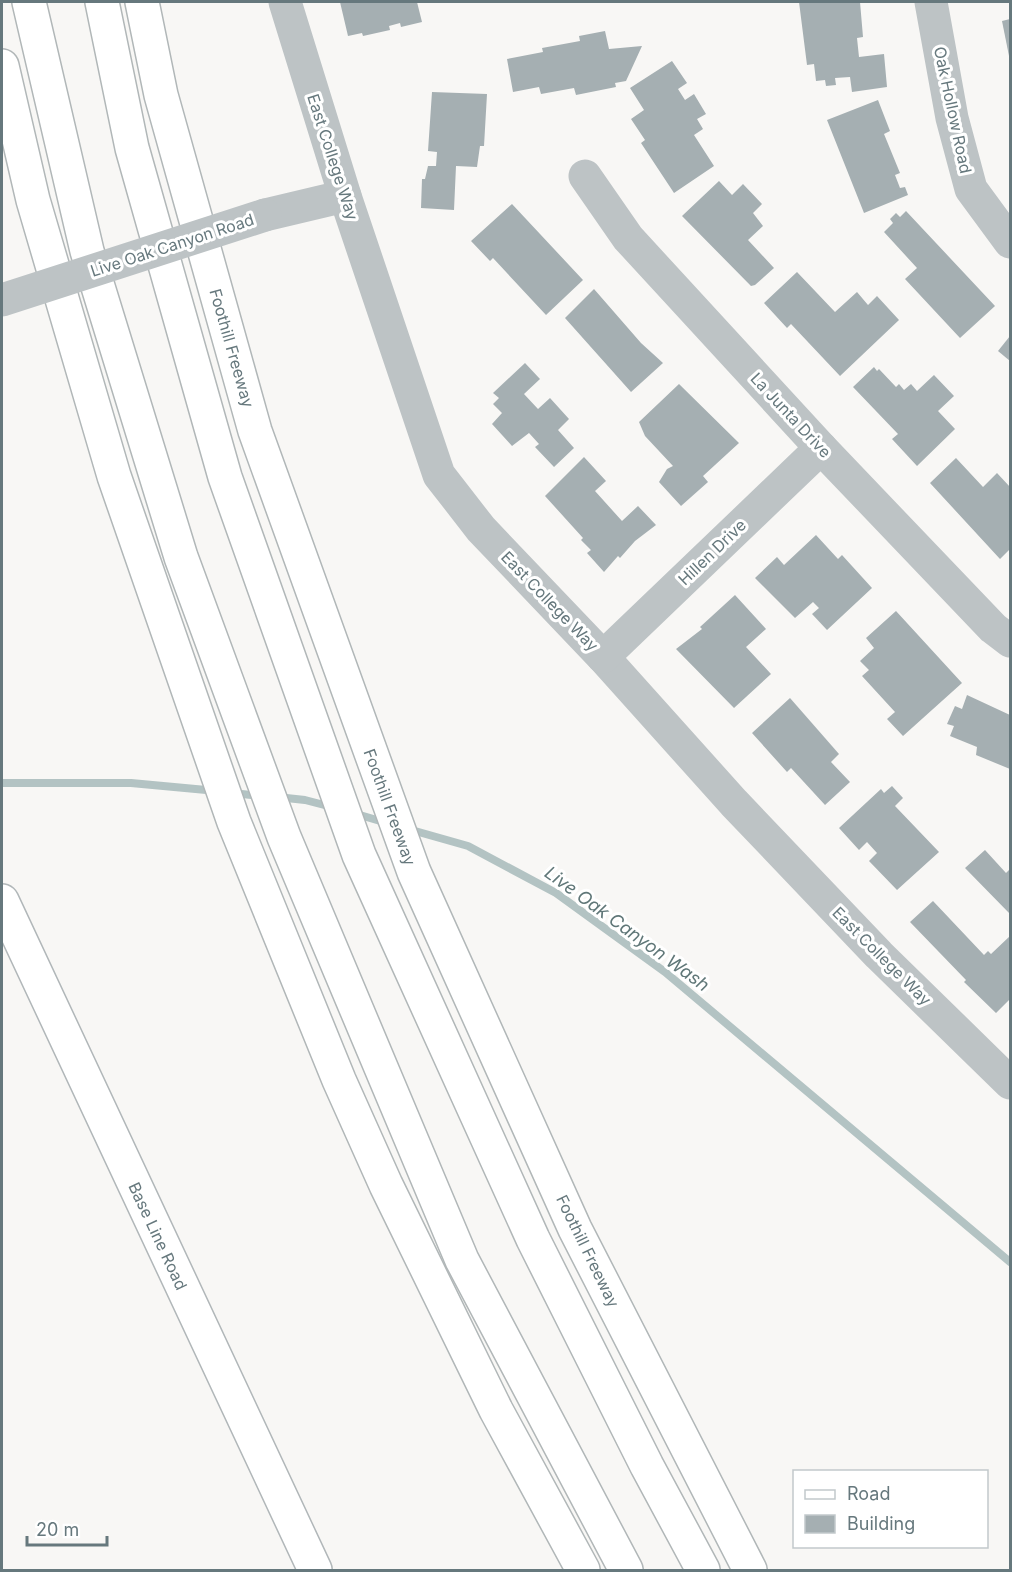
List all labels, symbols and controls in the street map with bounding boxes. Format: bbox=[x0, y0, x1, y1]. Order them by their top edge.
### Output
street label: Oak Hollow Road bbox=[930, 45, 976, 175]
street label: East College Way bbox=[303, 91, 363, 223]
street label: Live Oak Canyon Road bbox=[88, 209, 256, 281]
street label: Foothill Freeway bbox=[205, 286, 259, 410]
street label: La Junta Drive bbox=[746, 368, 836, 462]
street label: Hillen Drive bbox=[674, 515, 750, 589]
street label: East College Way bbox=[497, 547, 603, 655]
street label: Foothill Freeway bbox=[360, 746, 420, 868]
water label: Live Oak Canyon Wash bbox=[541, 862, 714, 995]
street label: East College Way bbox=[828, 902, 936, 1010]
street label: Base Line Road bbox=[124, 1179, 192, 1293]
street label: Foothill Freeway bbox=[552, 1191, 624, 1311]
legend bbox=[793, 1470, 988, 1548]
text: Road bbox=[847, 1483, 890, 1504]
scale bar bbox=[27, 1509, 106, 1547]
text: Building bbox=[847, 1513, 915, 1534]
text: 20 m bbox=[36, 1519, 79, 1540]

